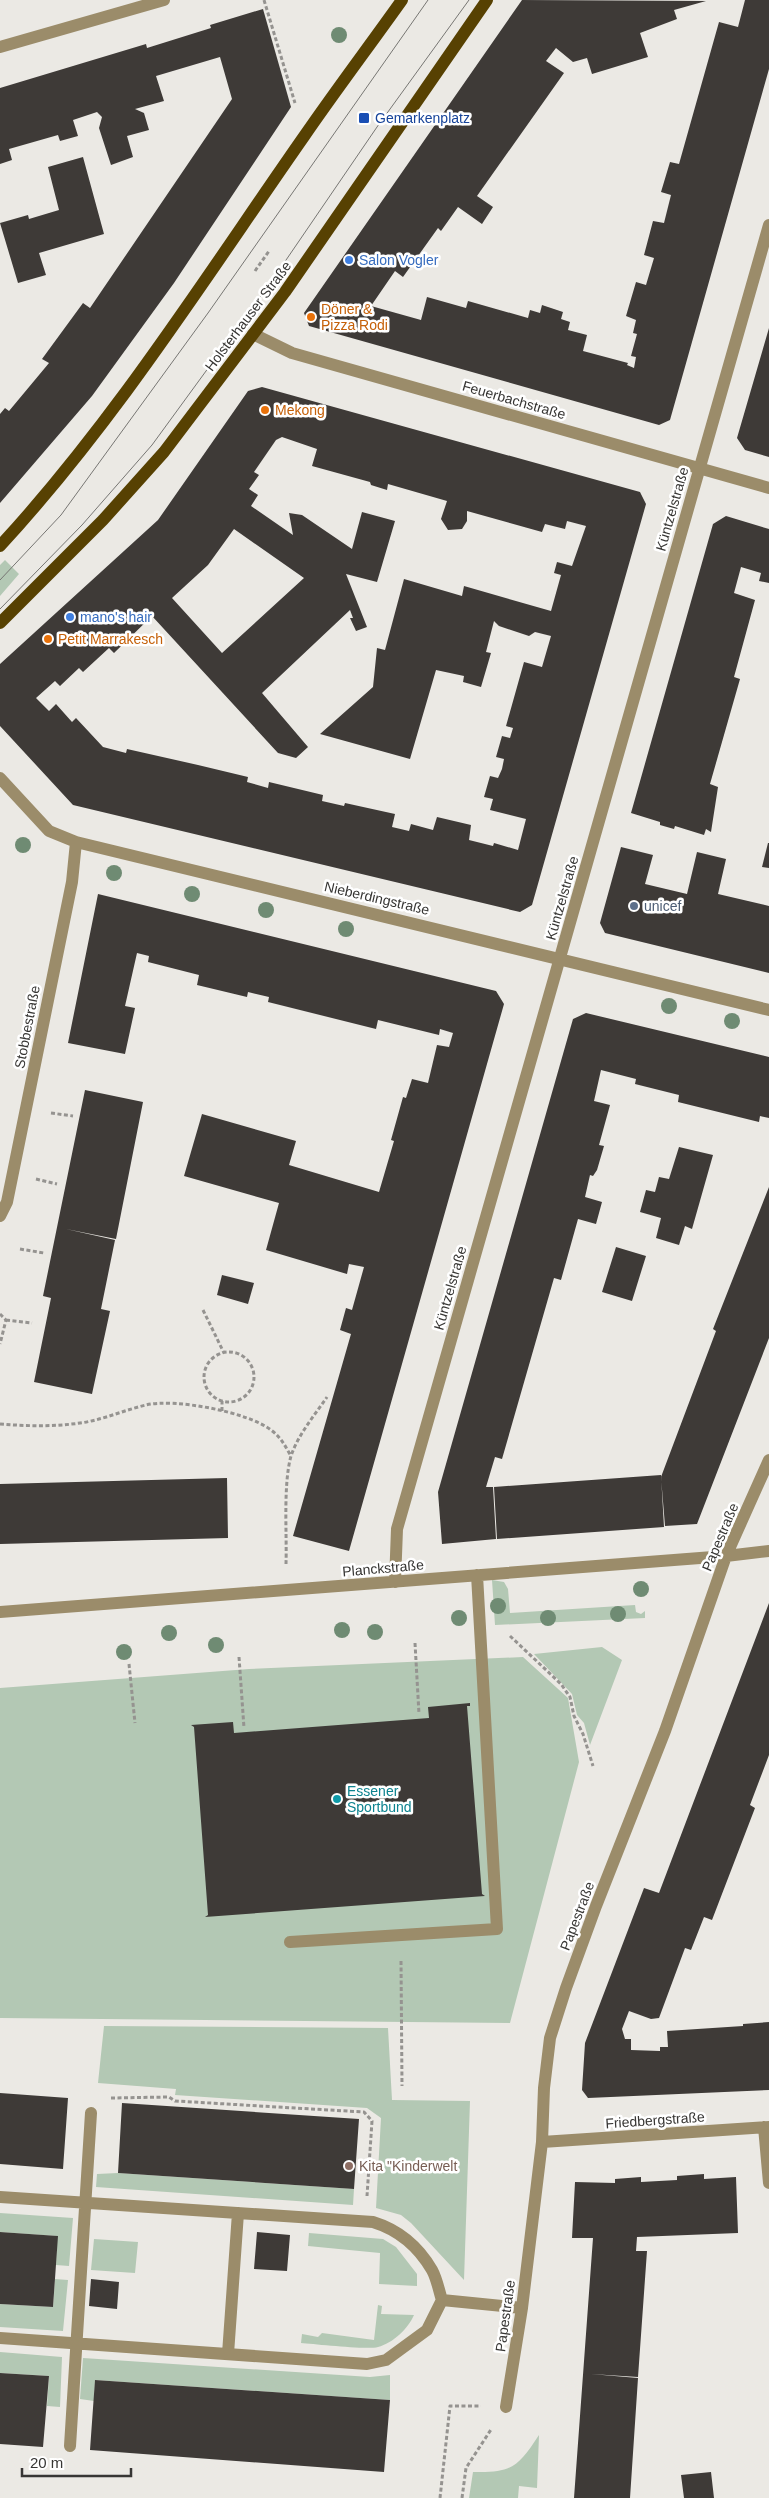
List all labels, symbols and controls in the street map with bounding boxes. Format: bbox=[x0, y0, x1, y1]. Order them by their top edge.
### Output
place label: Gemarkenplatz bbox=[375, 110, 470, 126]
marker: Gemarkenplatz bbox=[357, 111, 371, 125]
place label: Salon Vogler bbox=[359, 252, 439, 268]
marker: Salon Vogler bbox=[343, 254, 355, 266]
street label: Holsterhauser Straße bbox=[202, 258, 295, 374]
place label: Döner & Pizza Rodi bbox=[321, 301, 388, 333]
marker: Döner & Pizza Rodi bbox=[305, 311, 317, 323]
street label: Feuerbachstraße bbox=[461, 378, 568, 422]
place label: Mekong bbox=[275, 402, 325, 418]
marker: Mekong bbox=[259, 404, 271, 416]
street label: Küntzelstraße bbox=[652, 465, 692, 553]
place label: mano's hair bbox=[80, 609, 152, 625]
marker: mano's hair bbox=[64, 611, 76, 623]
place label: Petit Marrakesch bbox=[58, 631, 163, 647]
marker: Petit Marrakesch bbox=[42, 633, 54, 645]
street label: Küntzelstraße bbox=[542, 854, 582, 942]
street label: Nieberdingstraße bbox=[323, 878, 431, 918]
place label: unicef bbox=[644, 898, 681, 914]
marker: unicef bbox=[628, 900, 640, 912]
street label: Stobbestraße bbox=[11, 984, 43, 1070]
street label: Küntzelstraße bbox=[430, 1244, 470, 1332]
street label: Papestraße bbox=[698, 1500, 742, 1573]
street label: Planckstraße bbox=[342, 1556, 425, 1580]
place label: Essener Sportbund bbox=[347, 1783, 412, 1815]
marker: Essener Sportbund bbox=[331, 1793, 343, 1805]
street label: Papestraße bbox=[557, 1879, 598, 1953]
street label: Friedbergstraße bbox=[605, 2109, 705, 2131]
place label: Kita "Kinderwelt bbox=[359, 2158, 457, 2174]
marker: Kita "Kinderwelt bbox=[343, 2160, 355, 2172]
street label: Papestraße bbox=[492, 2279, 518, 2353]
scale bar bbox=[22, 2446, 131, 2478]
text: 20 m bbox=[30, 2454, 63, 2471]

